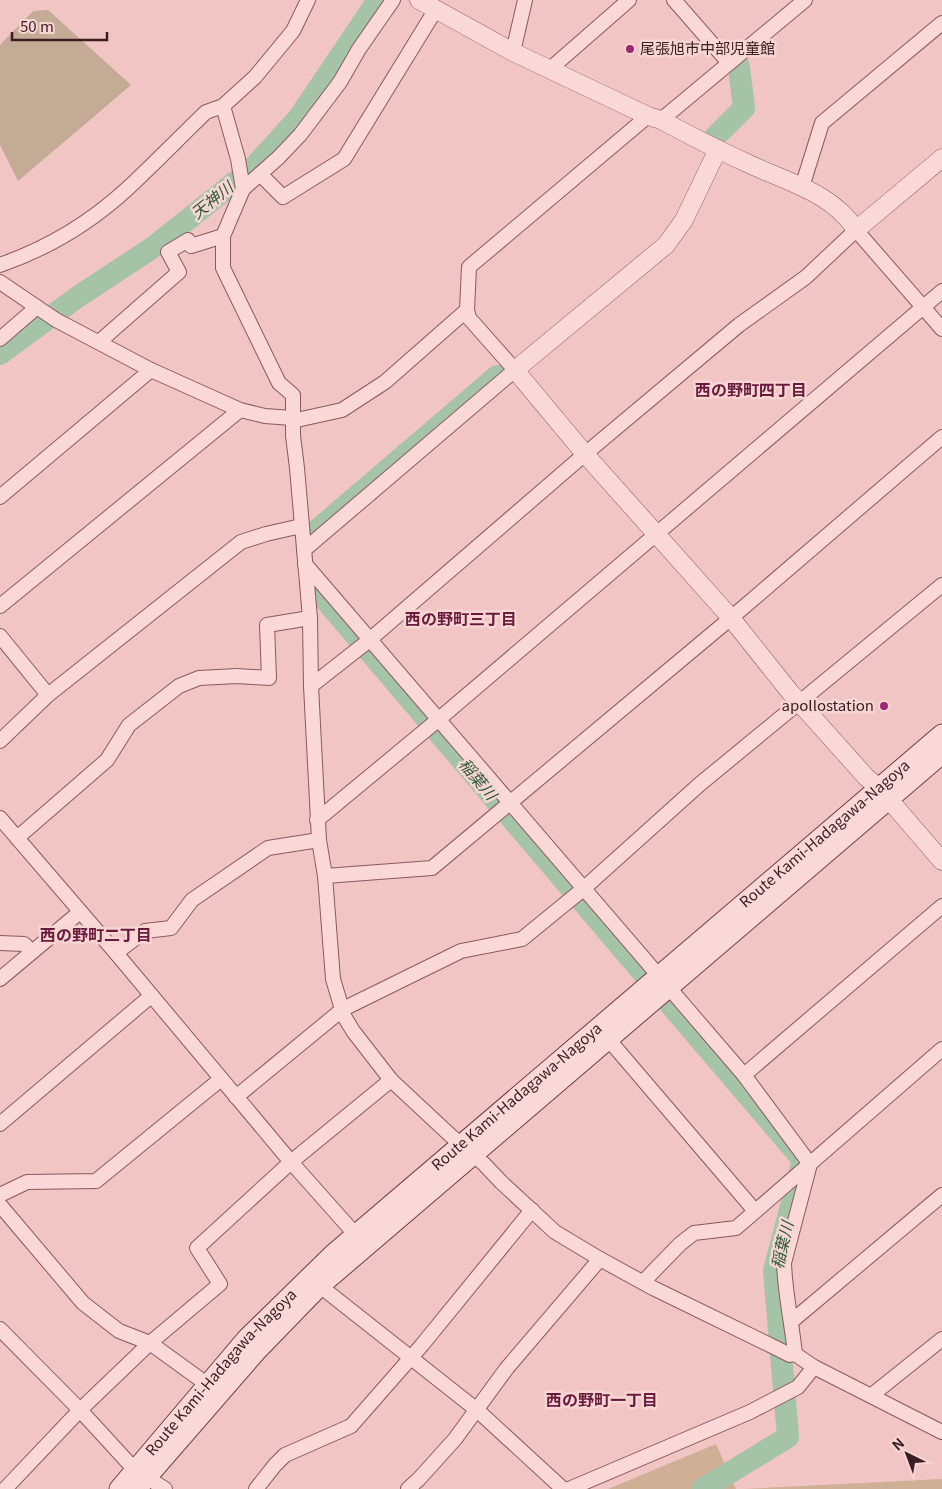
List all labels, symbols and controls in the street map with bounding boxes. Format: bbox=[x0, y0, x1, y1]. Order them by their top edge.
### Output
scale bar bbox=[12, 10, 108, 42]
text: 50 m bbox=[20, 15, 54, 36]
place label: 尾張旭市中部児童館 bbox=[640, 37, 775, 58]
marker: 尾張旭市中部児童館 bbox=[624, 43, 636, 55]
water label: 天神川 bbox=[185, 174, 239, 224]
district label: 西の野町四丁目 bbox=[695, 377, 807, 401]
district label: 西の野町三丁目 bbox=[405, 606, 517, 630]
place label: apollostation bbox=[782, 694, 874, 715]
marker: apollostation bbox=[878, 700, 890, 712]
water label: 稲葉川 bbox=[454, 752, 505, 806]
street label: Route Kami-Hadagawa-Nagoya bbox=[734, 754, 914, 912]
district label: 西の野町二丁目 bbox=[40, 922, 152, 946]
street label: Route Kami-Hadagawa-Nagoya bbox=[426, 1017, 606, 1174]
water label: 稲葉川 bbox=[764, 1217, 799, 1271]
street label: Route Kami-Hadagawa-Nagoya bbox=[140, 1283, 300, 1460]
district label: 西の野町一丁目 bbox=[546, 1387, 658, 1411]
north arrow bbox=[882, 1429, 932, 1479]
text: N bbox=[887, 1433, 908, 1455]

